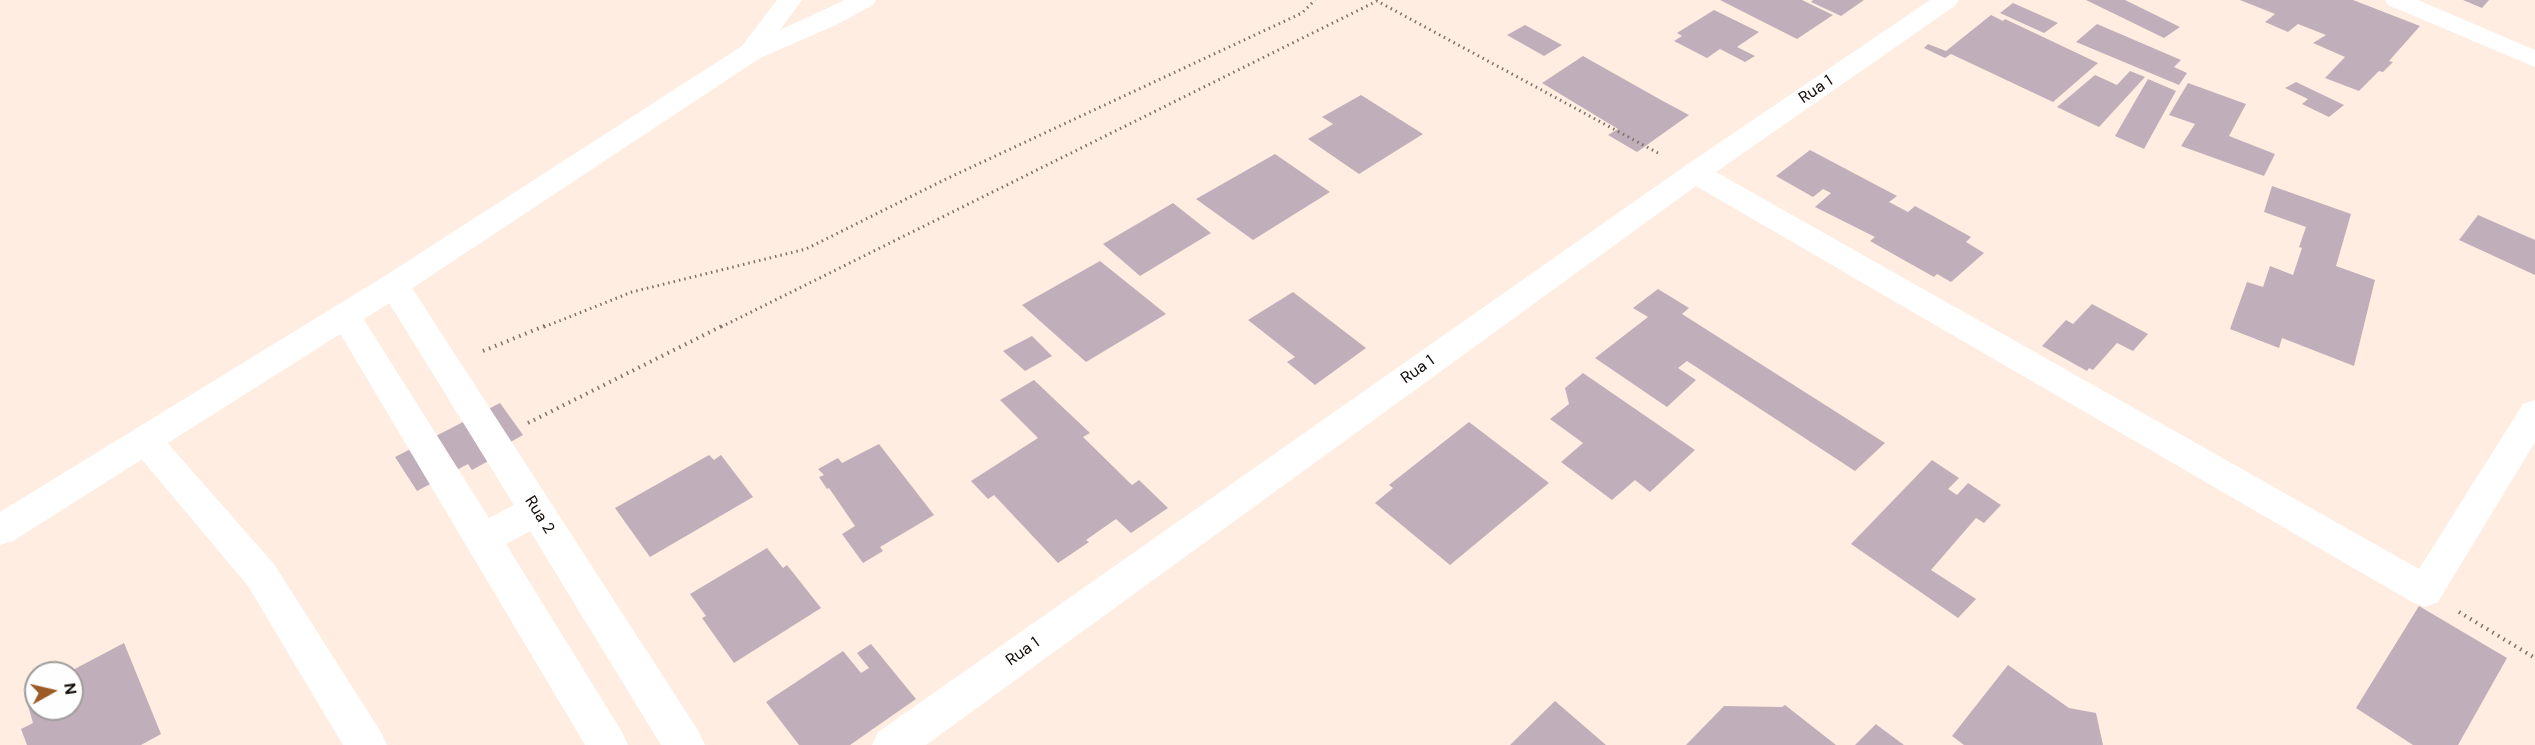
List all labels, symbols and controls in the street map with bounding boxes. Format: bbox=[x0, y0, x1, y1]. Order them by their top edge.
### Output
street label: Rua 1 bbox=[1795, 72, 1837, 108]
street label: Rua 1 bbox=[1397, 352, 1439, 388]
street label: Rua 2 bbox=[520, 493, 558, 537]
street label: Rua 1 bbox=[1002, 634, 1044, 670]
north arrow bbox=[24, 661, 84, 721]
text: N bbox=[59, 681, 82, 696]

